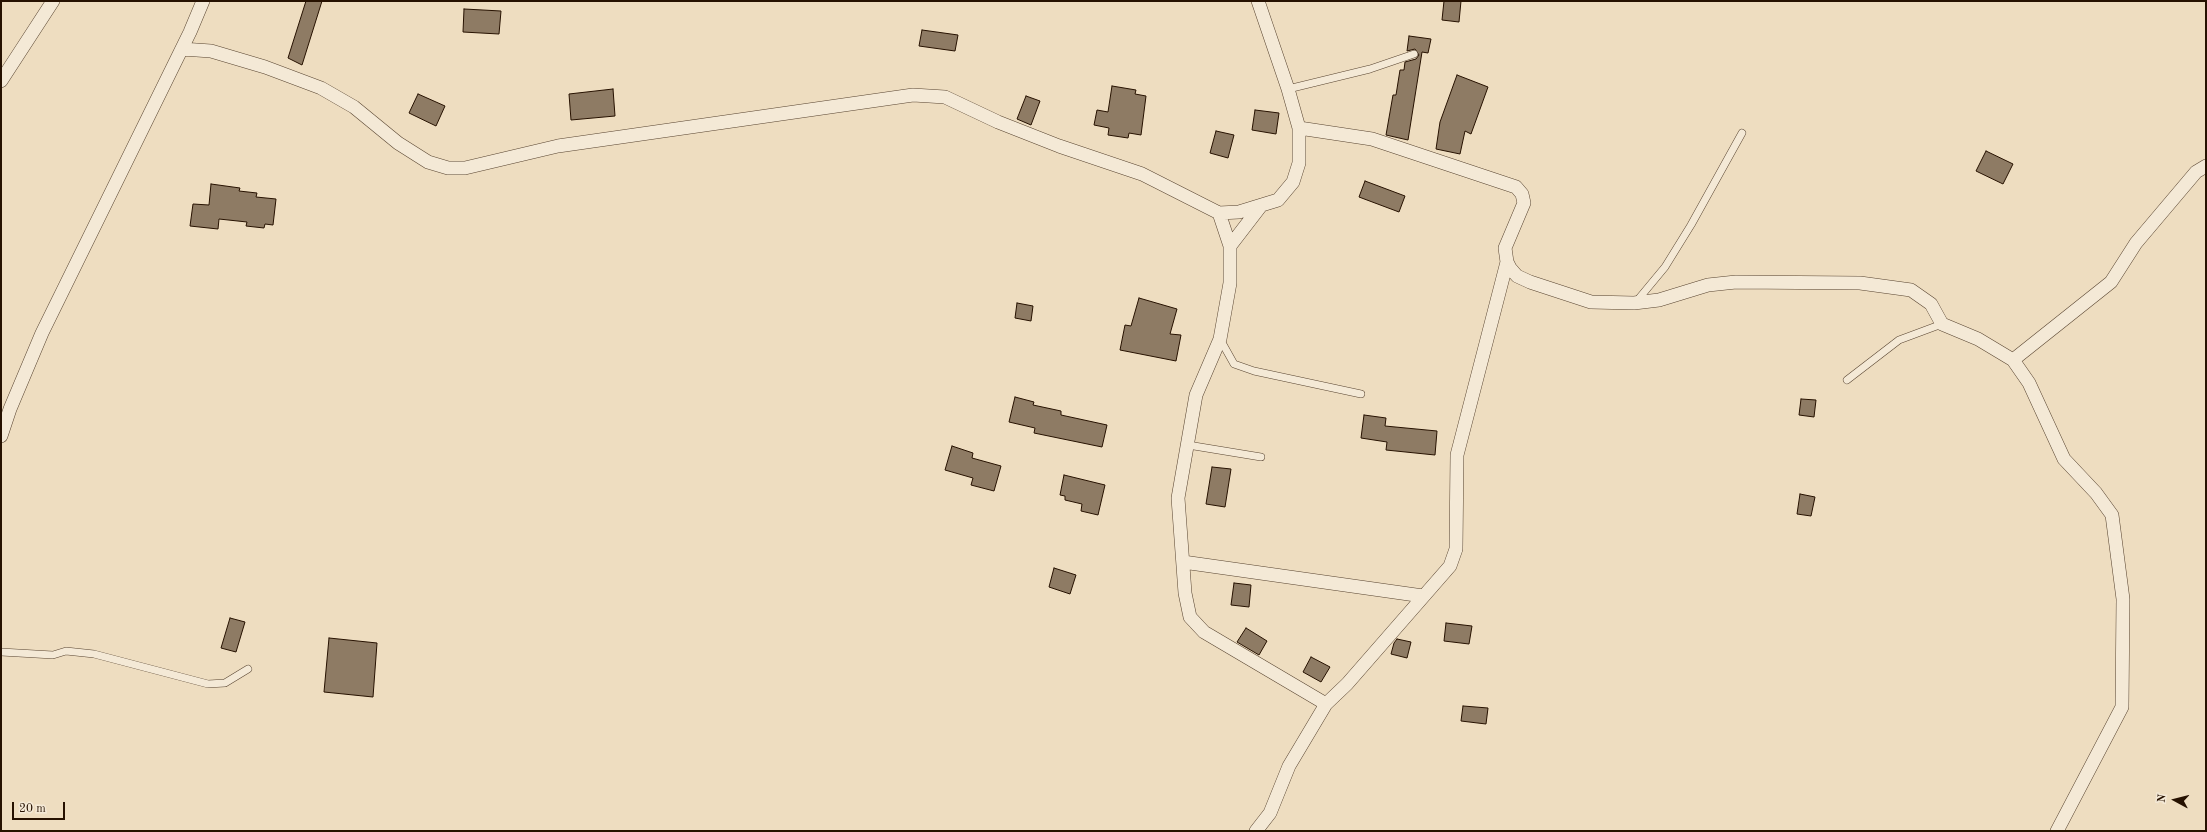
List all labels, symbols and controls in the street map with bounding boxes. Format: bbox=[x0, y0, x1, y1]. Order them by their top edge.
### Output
north arrow bbox=[2155, 780, 2195, 820]
scale bar bbox=[14, 794, 67, 820]
text: N bbox=[2157, 794, 2169, 803]
text: 20 m bbox=[19, 803, 46, 815]

